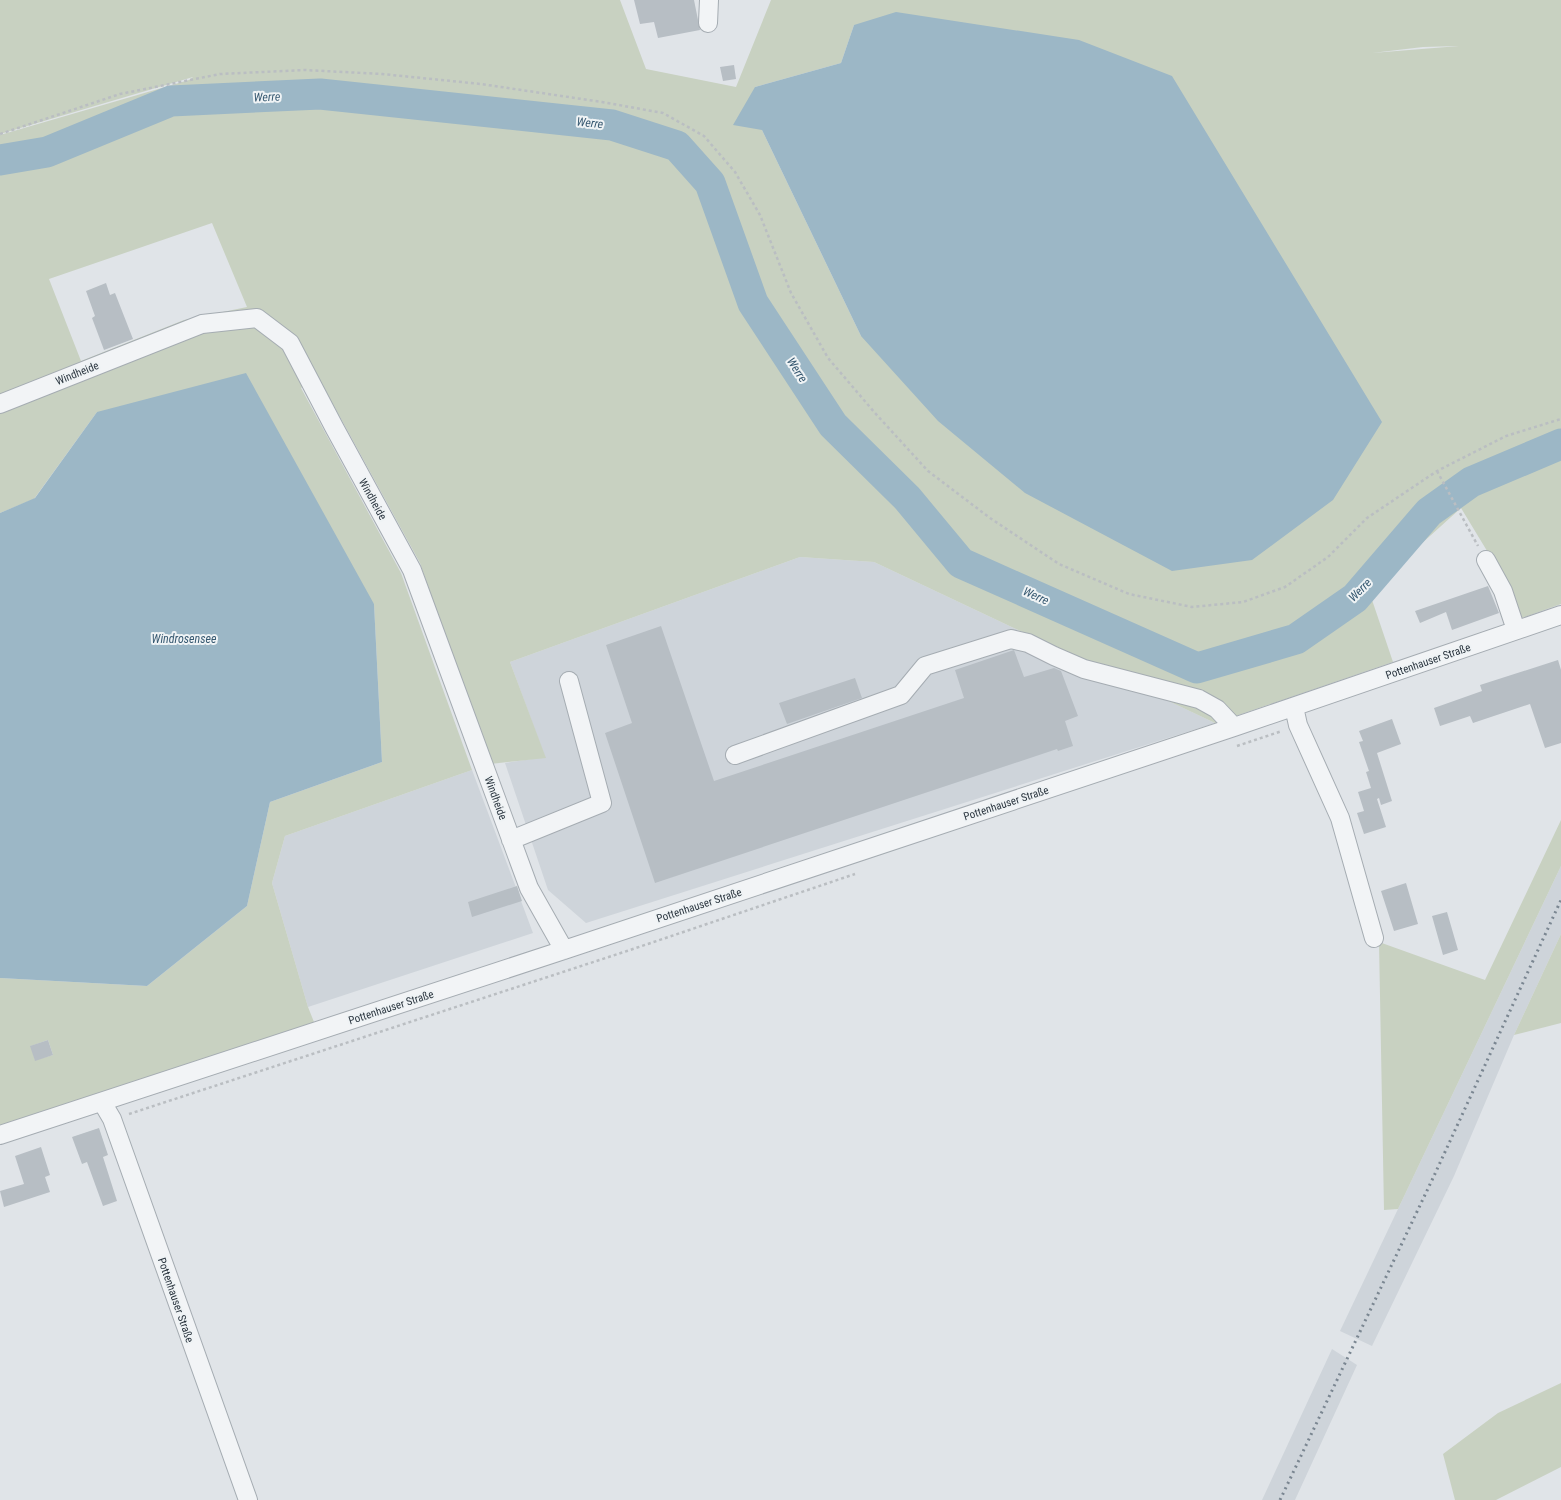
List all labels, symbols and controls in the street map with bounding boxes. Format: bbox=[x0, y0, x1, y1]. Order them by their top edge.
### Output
water label: Werre bbox=[253, 90, 281, 104]
water label: Werre bbox=[576, 115, 604, 131]
water label: Werre bbox=[784, 355, 810, 385]
street label: Windheide bbox=[54, 359, 101, 388]
street label: Windheide bbox=[356, 476, 389, 522]
water label: Werre bbox=[1346, 575, 1375, 604]
water label: Werre bbox=[1021, 584, 1051, 608]
water label: Windrosensee bbox=[152, 632, 217, 646]
street label: Pottenhauser Straße bbox=[1384, 641, 1472, 682]
street label: Windheide bbox=[482, 775, 509, 822]
street label: Pottenhauser Straße bbox=[962, 784, 1050, 823]
street label: Pottenhauser Straße bbox=[655, 886, 743, 925]
street label: Pottenhauser Straße bbox=[347, 988, 435, 1027]
street label: Pottenhauser Straße bbox=[155, 1256, 196, 1344]

